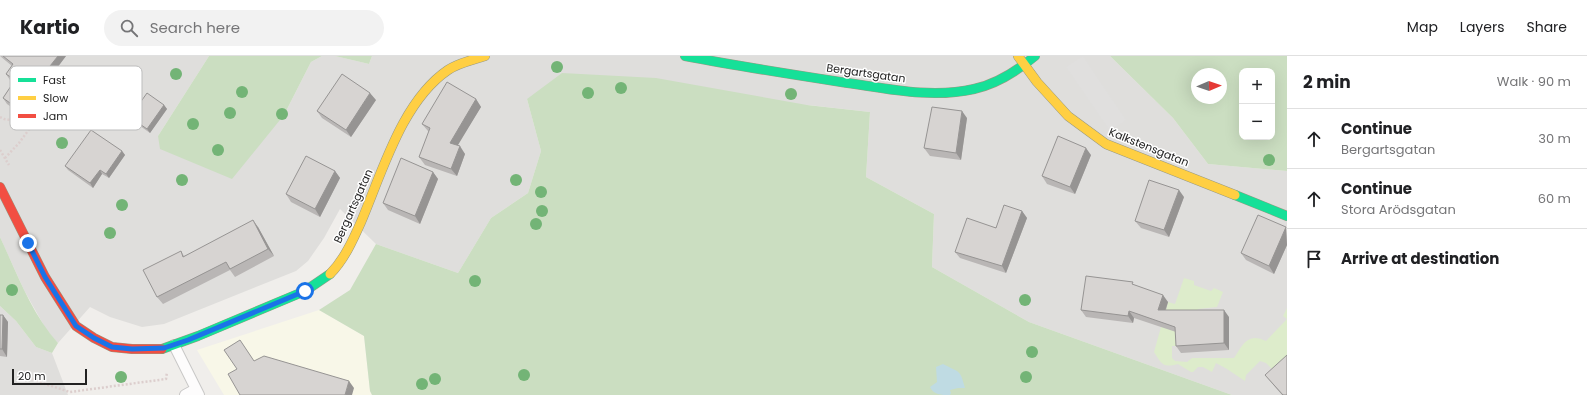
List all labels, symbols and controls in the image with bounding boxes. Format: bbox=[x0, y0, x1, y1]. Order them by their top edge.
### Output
search box bbox=[104, 10, 384, 46]
text: Kartio bbox=[20, 14, 80, 41]
icon: search bbox=[118, 17, 140, 39]
text: Search here bbox=[150, 17, 240, 38]
text: Map bbox=[1407, 17, 1438, 37]
text: Layers bbox=[1460, 17, 1504, 37]
text: Share bbox=[1526, 17, 1567, 37]
street label: Bergartsgatan bbox=[825, 60, 907, 86]
legend bbox=[10, 66, 142, 130]
north arrow bbox=[1191, 68, 1227, 104]
map controls bbox=[1239, 68, 1275, 140]
button: + bbox=[1239, 68, 1275, 104]
text: 2 min bbox=[1303, 70, 1351, 94]
text: Fast bbox=[43, 72, 66, 88]
text: Walk · 90 m bbox=[1497, 72, 1571, 91]
text: Slow bbox=[43, 90, 68, 106]
button: − bbox=[1239, 104, 1275, 140]
text: Jam bbox=[43, 108, 68, 124]
text: Continue bbox=[1341, 118, 1412, 139]
street label: Kalkstensgatan bbox=[1107, 124, 1191, 170]
icon: ahead bbox=[1303, 128, 1325, 150]
text: 30 m bbox=[1538, 129, 1571, 148]
text: Bergartsgatan bbox=[1341, 140, 1435, 159]
street label: Bergartsgatan bbox=[329, 166, 377, 246]
text: Continue bbox=[1341, 178, 1412, 199]
icon: ahead bbox=[1303, 188, 1325, 210]
text: 60 m bbox=[1538, 189, 1571, 208]
text: Stora Arödsgatan bbox=[1341, 200, 1456, 219]
route end bbox=[19, 234, 37, 252]
icon: arrive bbox=[1303, 248, 1325, 270]
text: Arrive at destination bbox=[1341, 248, 1499, 269]
route start bbox=[296, 282, 314, 300]
scale bar bbox=[12, 367, 87, 386]
text: 20 m bbox=[18, 368, 46, 384]

